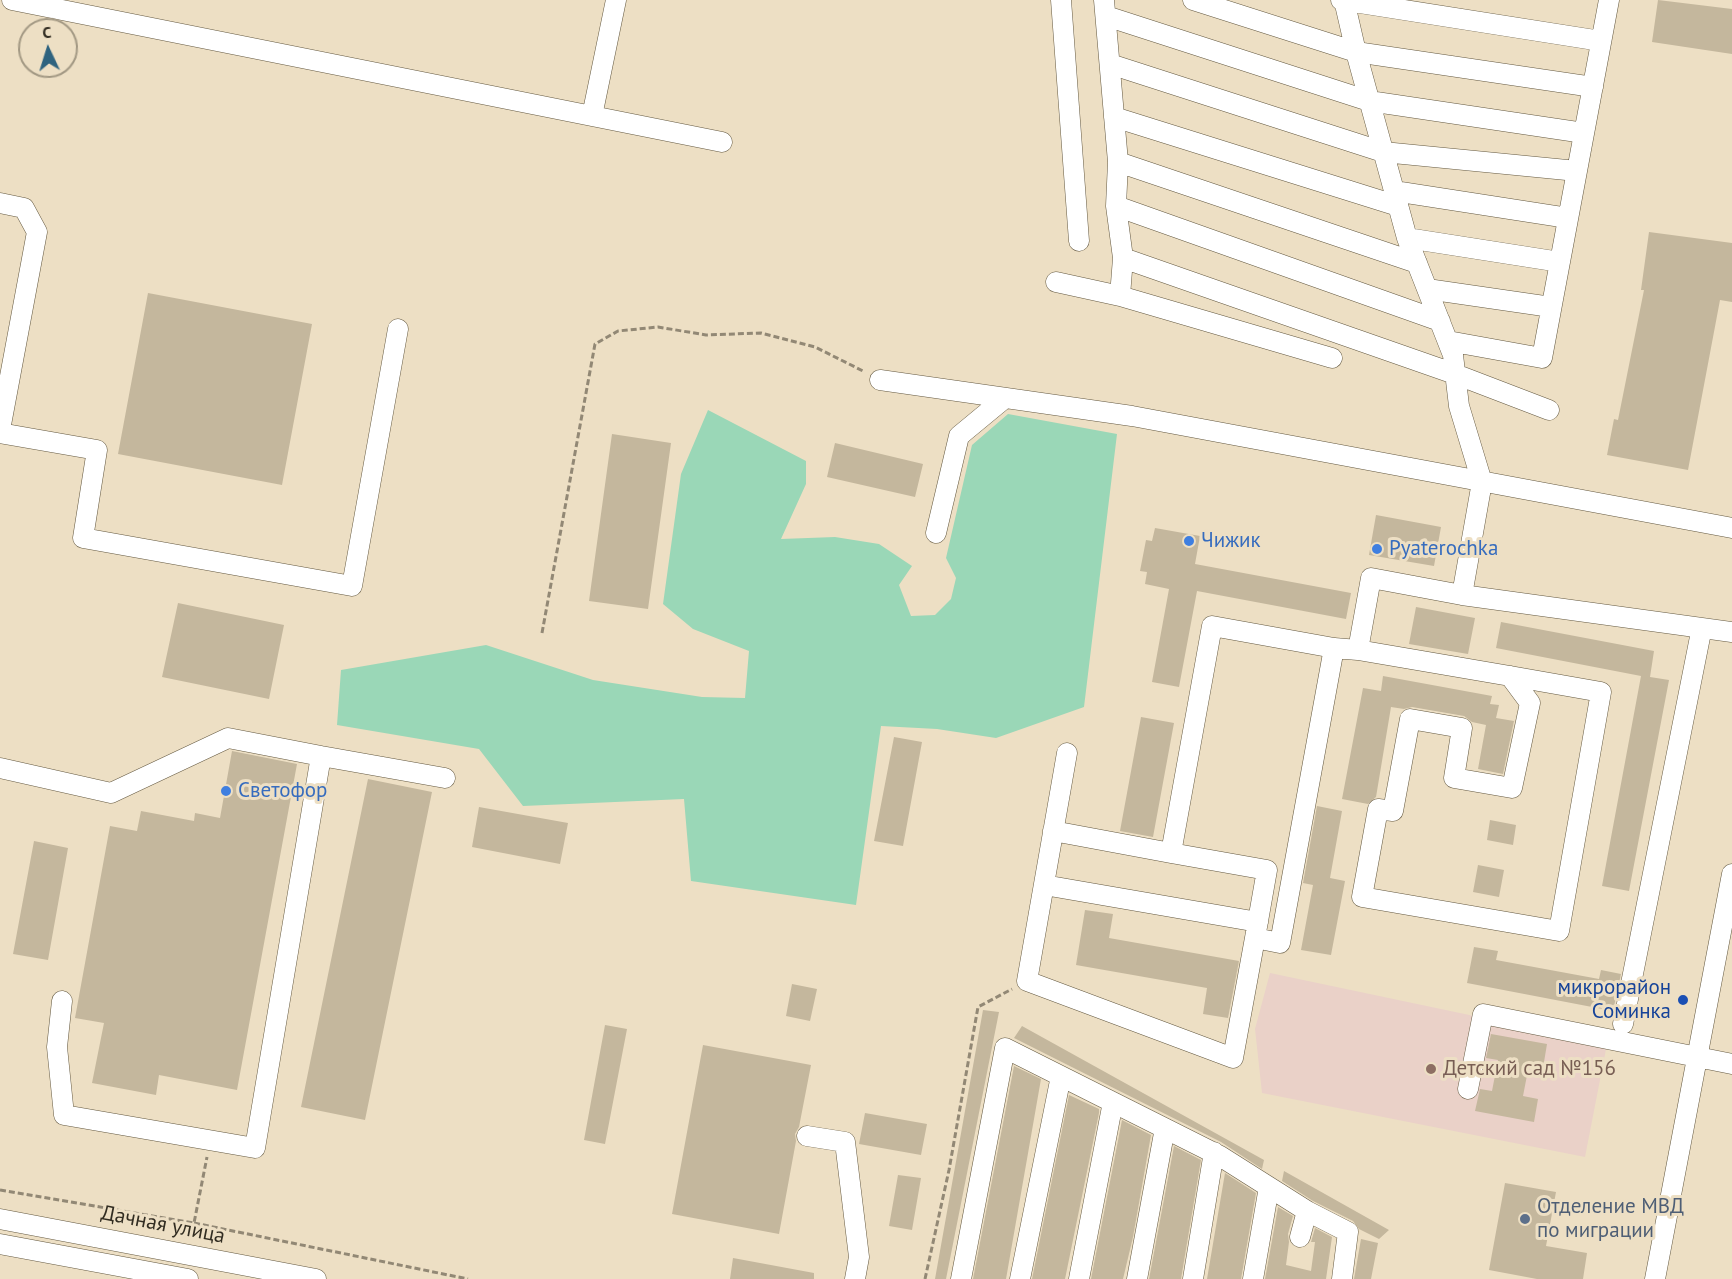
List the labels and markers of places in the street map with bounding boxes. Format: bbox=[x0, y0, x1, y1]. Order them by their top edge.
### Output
place label: Чижик bbox=[1201, 528, 1261, 554]
marker: Чижик bbox=[1182, 534, 1196, 548]
place label: Pyaterochka bbox=[1389, 536, 1498, 562]
marker: Pyaterochka bbox=[1370, 542, 1384, 556]
place label: Светофор bbox=[238, 778, 327, 804]
marker: Светофор bbox=[219, 784, 233, 798]
place label: микрорайон Соминка bbox=[1557, 975, 1671, 1025]
marker: микрорайон Соминка bbox=[1676, 993, 1690, 1007]
place label: Детский сад №156 bbox=[1443, 1056, 1616, 1082]
marker: Детский сад №156 bbox=[1424, 1062, 1438, 1076]
place label: Отделение МВД по миграции bbox=[1537, 1194, 1684, 1244]
marker: Отделение МВД по миграции bbox=[1518, 1212, 1532, 1226]

